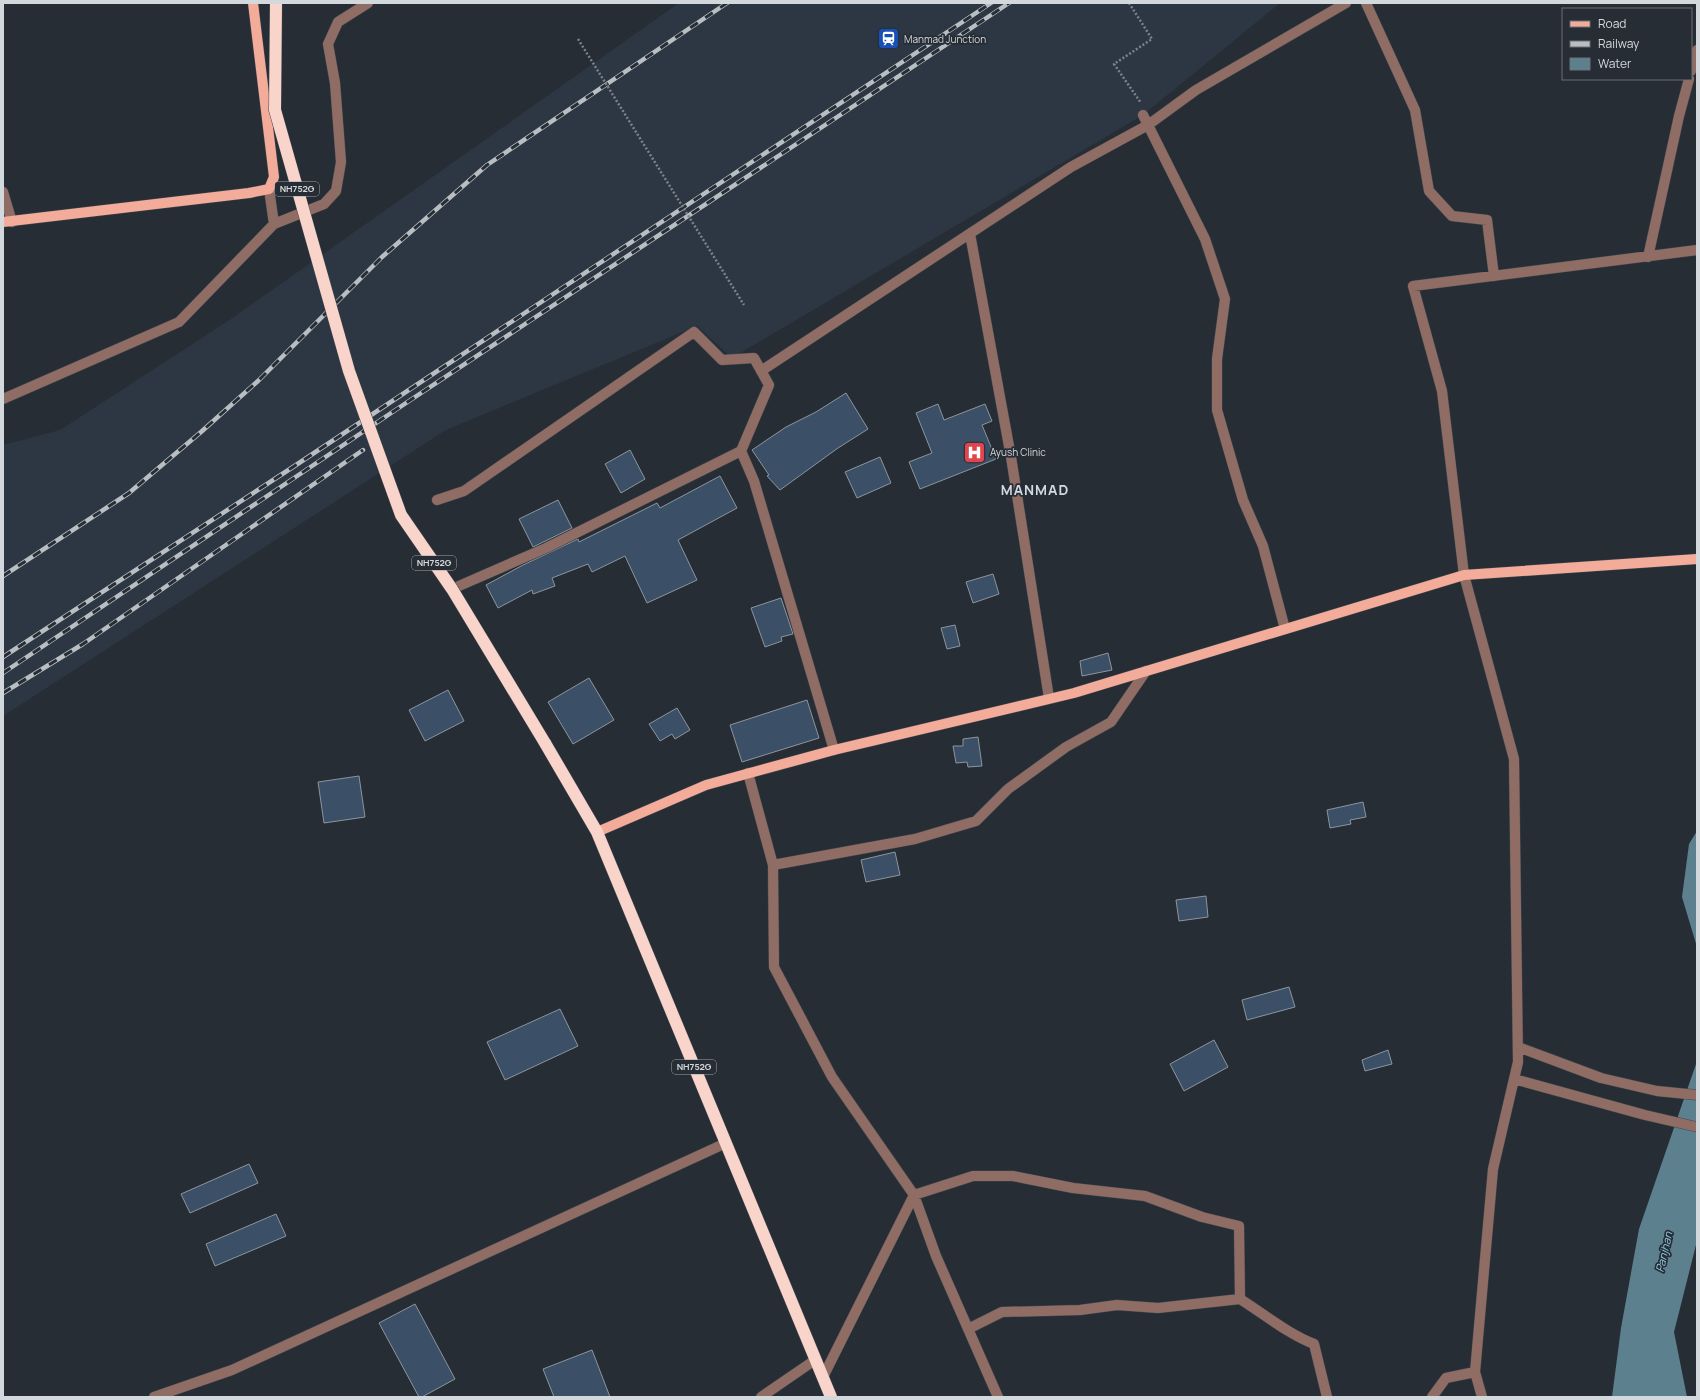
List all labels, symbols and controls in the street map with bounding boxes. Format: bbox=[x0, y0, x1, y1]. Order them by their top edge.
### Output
legend bbox=[1562, 8, 1692, 80]
text: Road bbox=[1598, 15, 1626, 32]
station icon: Manmad Junction bbox=[876, 26, 902, 52]
place label: Manmad Junction bbox=[904, 32, 986, 46]
text: Railway bbox=[1598, 35, 1640, 52]
text: Water bbox=[1598, 55, 1632, 72]
road number: NH752G bbox=[275, 182, 319, 196]
hospital icon: Ayush Clinic bbox=[961, 439, 987, 465]
place label: Ayush Clinic bbox=[990, 445, 1046, 459]
district label: MANMAD bbox=[1001, 480, 1069, 499]
road number: NH752G bbox=[412, 556, 456, 570]
road number: NH752G bbox=[672, 1060, 716, 1074]
water label: Panjhan bbox=[1652, 1230, 1676, 1274]

